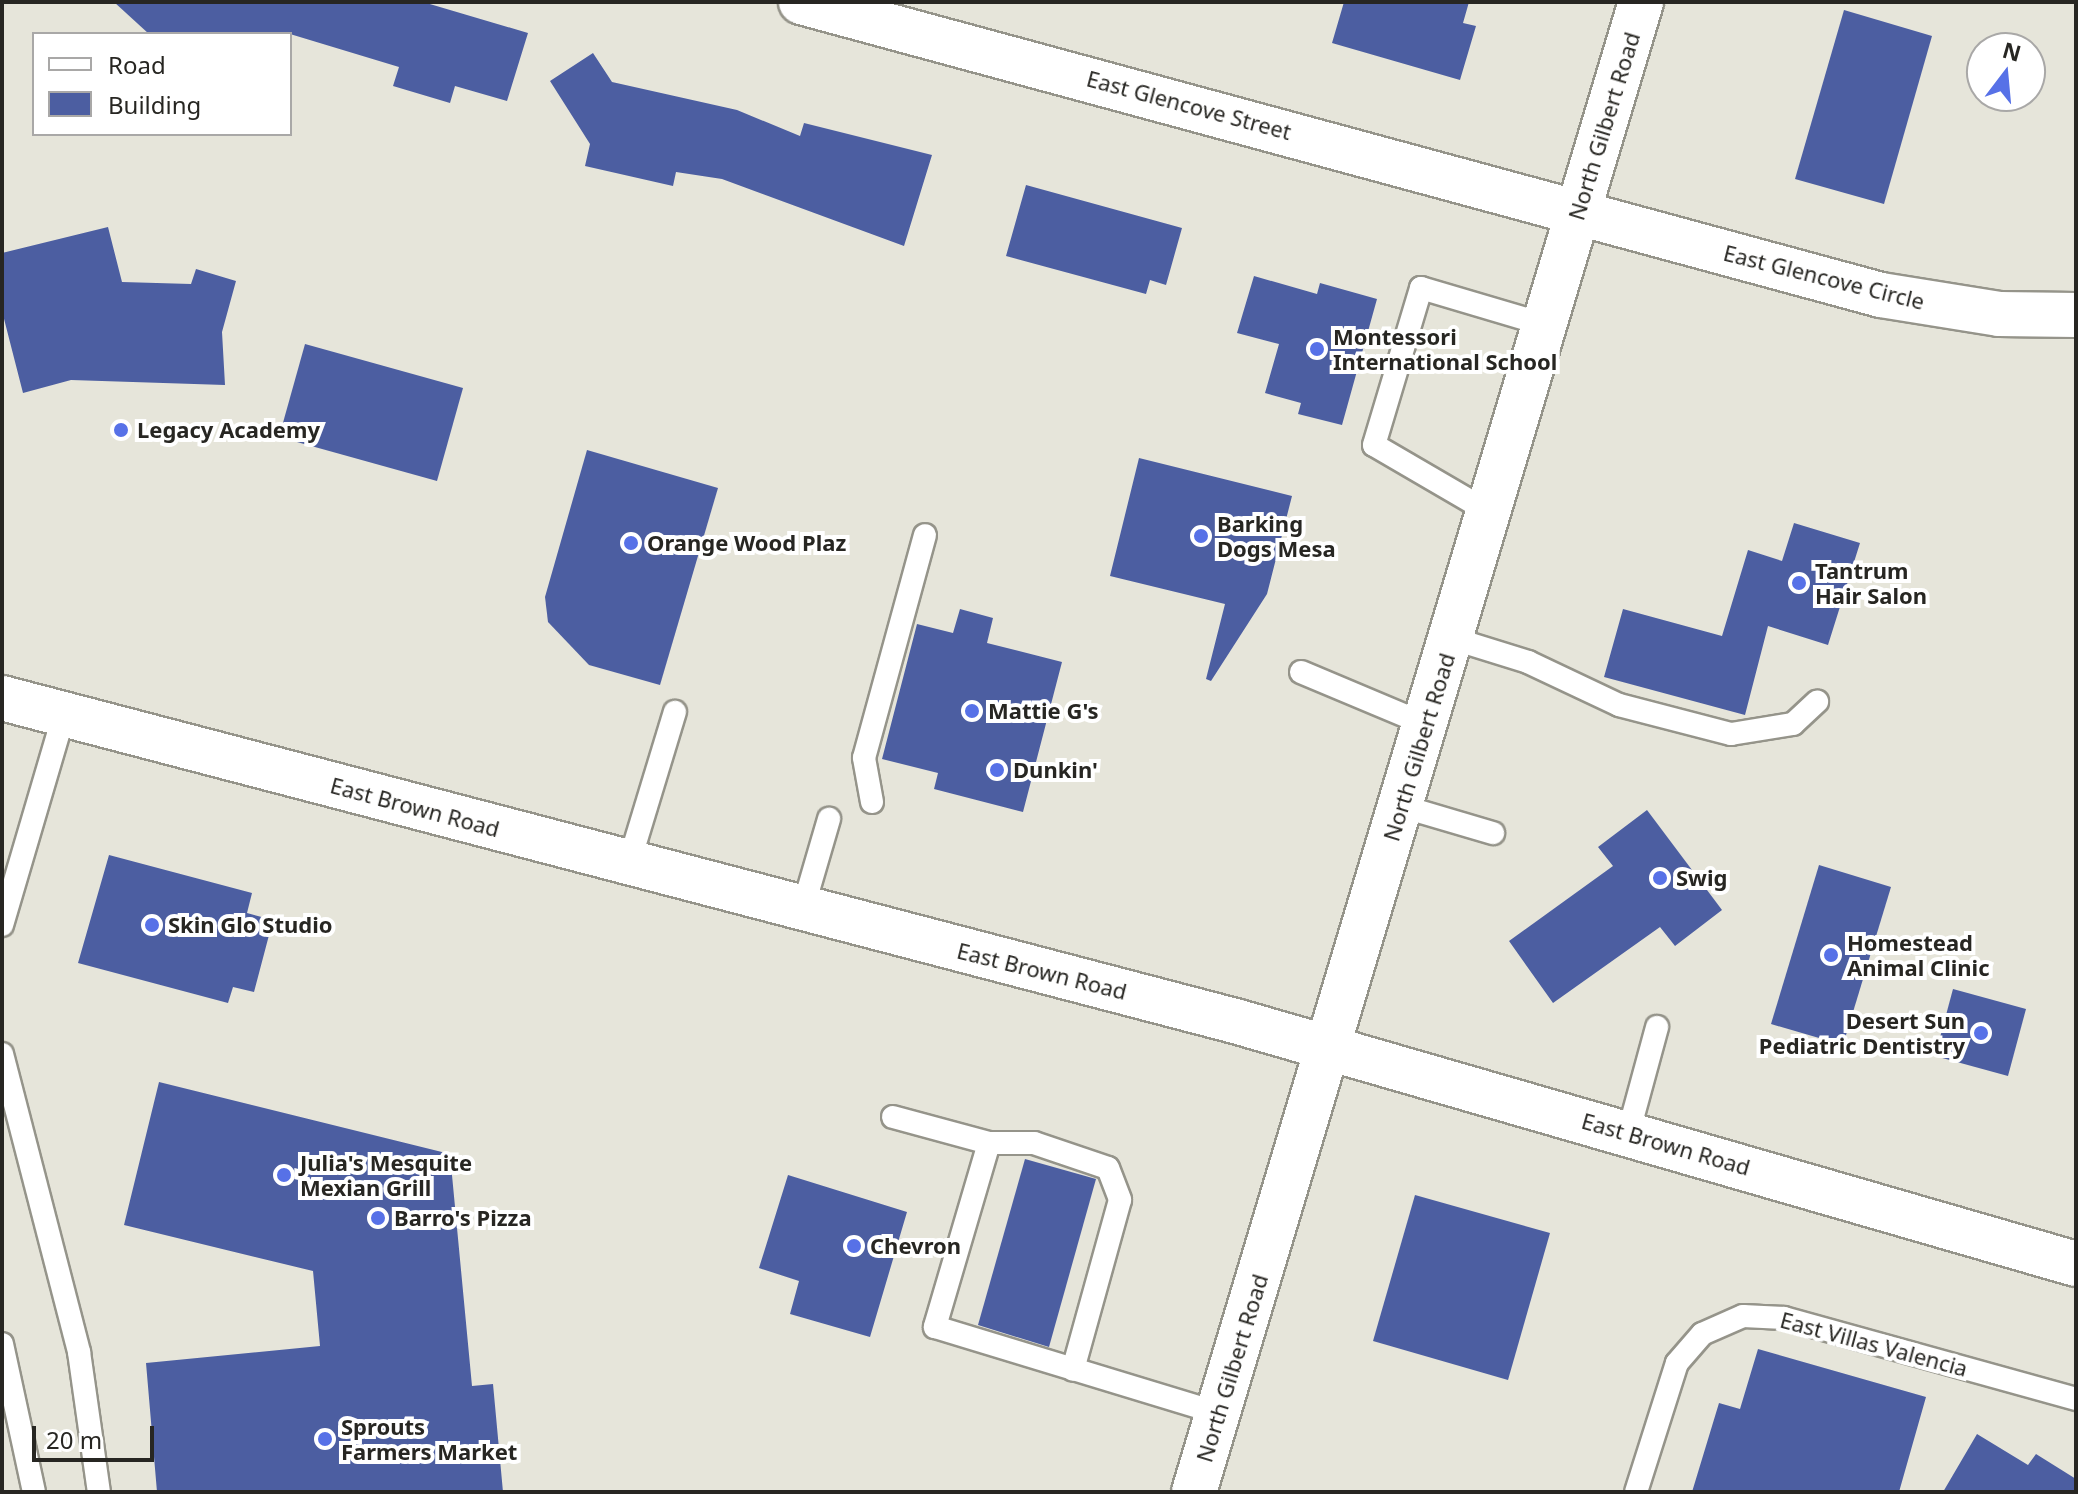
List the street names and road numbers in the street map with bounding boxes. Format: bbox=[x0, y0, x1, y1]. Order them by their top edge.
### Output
street label: North Gilbert Road bbox=[1563, 29, 1645, 223]
street label: East Glencove Street bbox=[1084, 65, 1294, 145]
street label: East Glencove Circle bbox=[1721, 239, 1927, 315]
street label: North Gilbert Road bbox=[1378, 650, 1460, 844]
street label: East Brown Road bbox=[328, 772, 502, 842]
street label: East Brown Road bbox=[954, 937, 1130, 1005]
street label: East Brown Road bbox=[1579, 1107, 1753, 1181]
street label: North Gilbert Road bbox=[1191, 1271, 1273, 1465]
street label: East Villas Valencia bbox=[1777, 1306, 1971, 1382]

